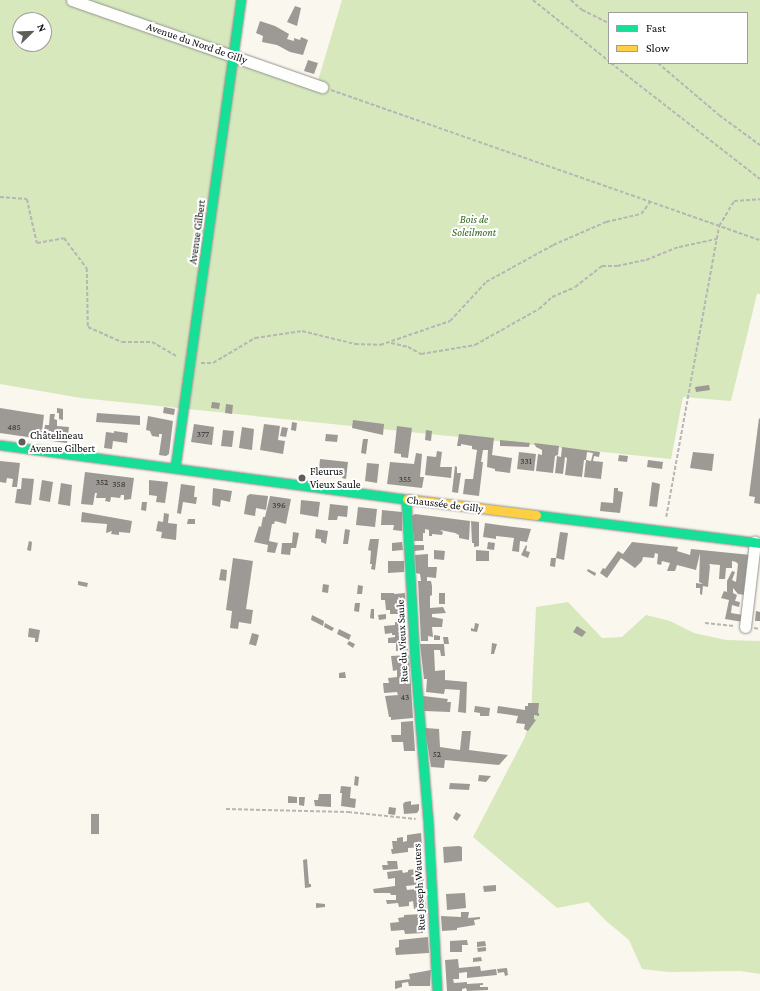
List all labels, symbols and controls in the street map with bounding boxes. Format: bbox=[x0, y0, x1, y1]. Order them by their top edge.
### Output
north arrow bbox=[12, 12, 52, 52]
legend bbox=[608, 12, 748, 64]
street label: Avenue du Nord de Gilly bbox=[145, 20, 249, 66]
text: Fast bbox=[646, 21, 666, 35]
text: N bbox=[35, 22, 49, 33]
text: Slow bbox=[646, 41, 670, 55]
street label: Avenue Gilbert bbox=[186, 199, 208, 265]
park label: Bois de Soleilmont bbox=[452, 213, 496, 239]
house number: 485 bbox=[7, 422, 21, 432]
place label: Châtelineau Avenue Gilbert bbox=[30, 429, 95, 455]
house number: 377 bbox=[197, 429, 209, 439]
marker: Châtelineau Avenue Gilbert bbox=[17, 437, 27, 447]
house number: 331 bbox=[520, 456, 532, 466]
place label: Fleurus Vieux Saule bbox=[310, 465, 361, 491]
marker: Fleurus Vieux Saule bbox=[297, 473, 307, 483]
house number: 355 bbox=[399, 474, 411, 484]
house number: 352 bbox=[96, 477, 108, 487]
house number: 358 bbox=[112, 479, 126, 489]
street label: Chaussée de Gilly bbox=[406, 493, 484, 515]
house number: 396 bbox=[272, 500, 286, 510]
street label: Rue du Vieux Saule bbox=[393, 599, 411, 683]
house number: 43 bbox=[401, 692, 409, 702]
house number: 52 bbox=[433, 749, 441, 759]
street label: Rue Joseph Wauters bbox=[410, 843, 428, 931]

